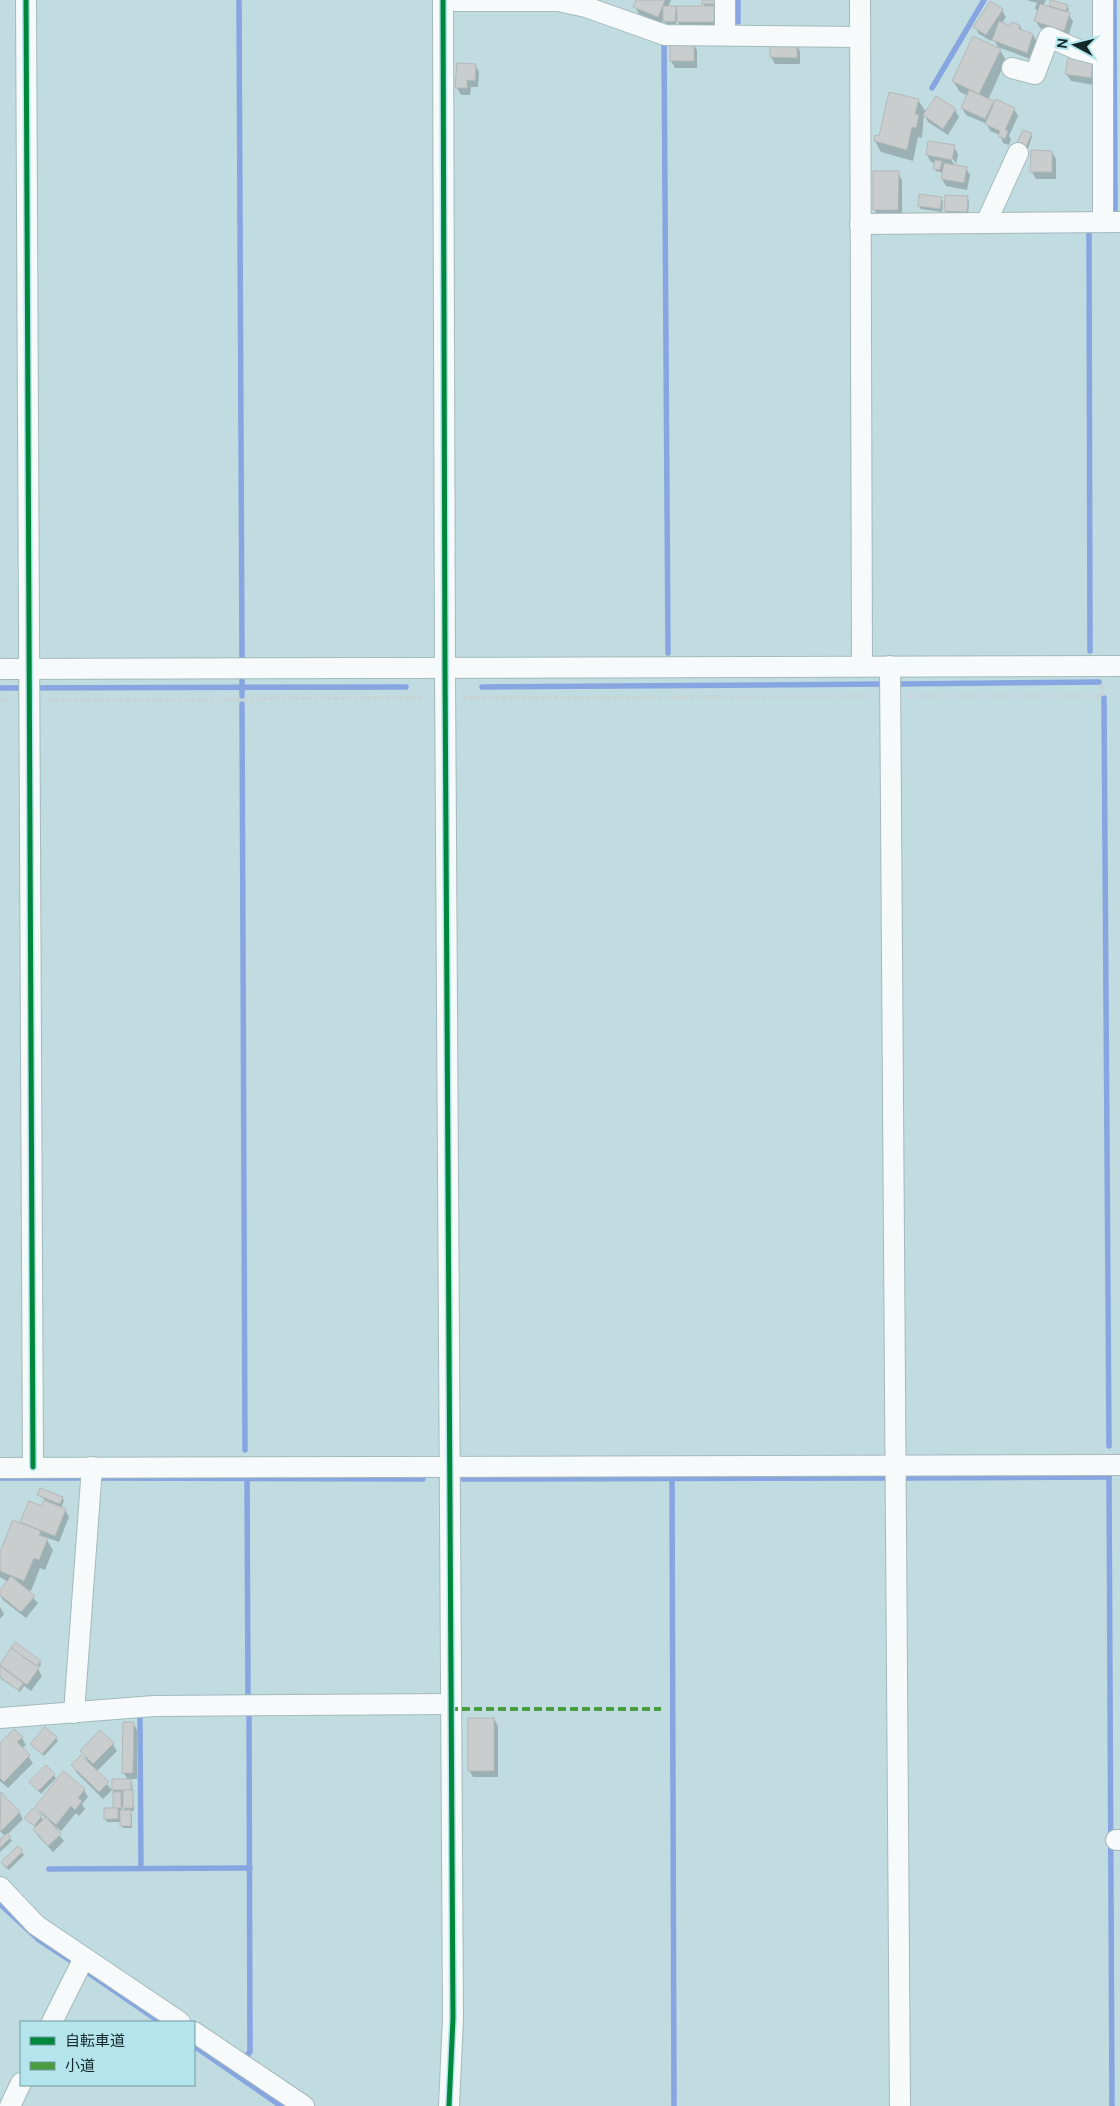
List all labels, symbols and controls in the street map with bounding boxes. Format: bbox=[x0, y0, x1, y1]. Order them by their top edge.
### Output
north arrow bbox=[1050, 20, 1100, 70]
text: N bbox=[1053, 37, 1072, 50]
legend bbox=[20, 2021, 195, 2086]
text: 自転車道 bbox=[65, 2031, 125, 2051]
text: 小道 bbox=[65, 2056, 95, 2076]

